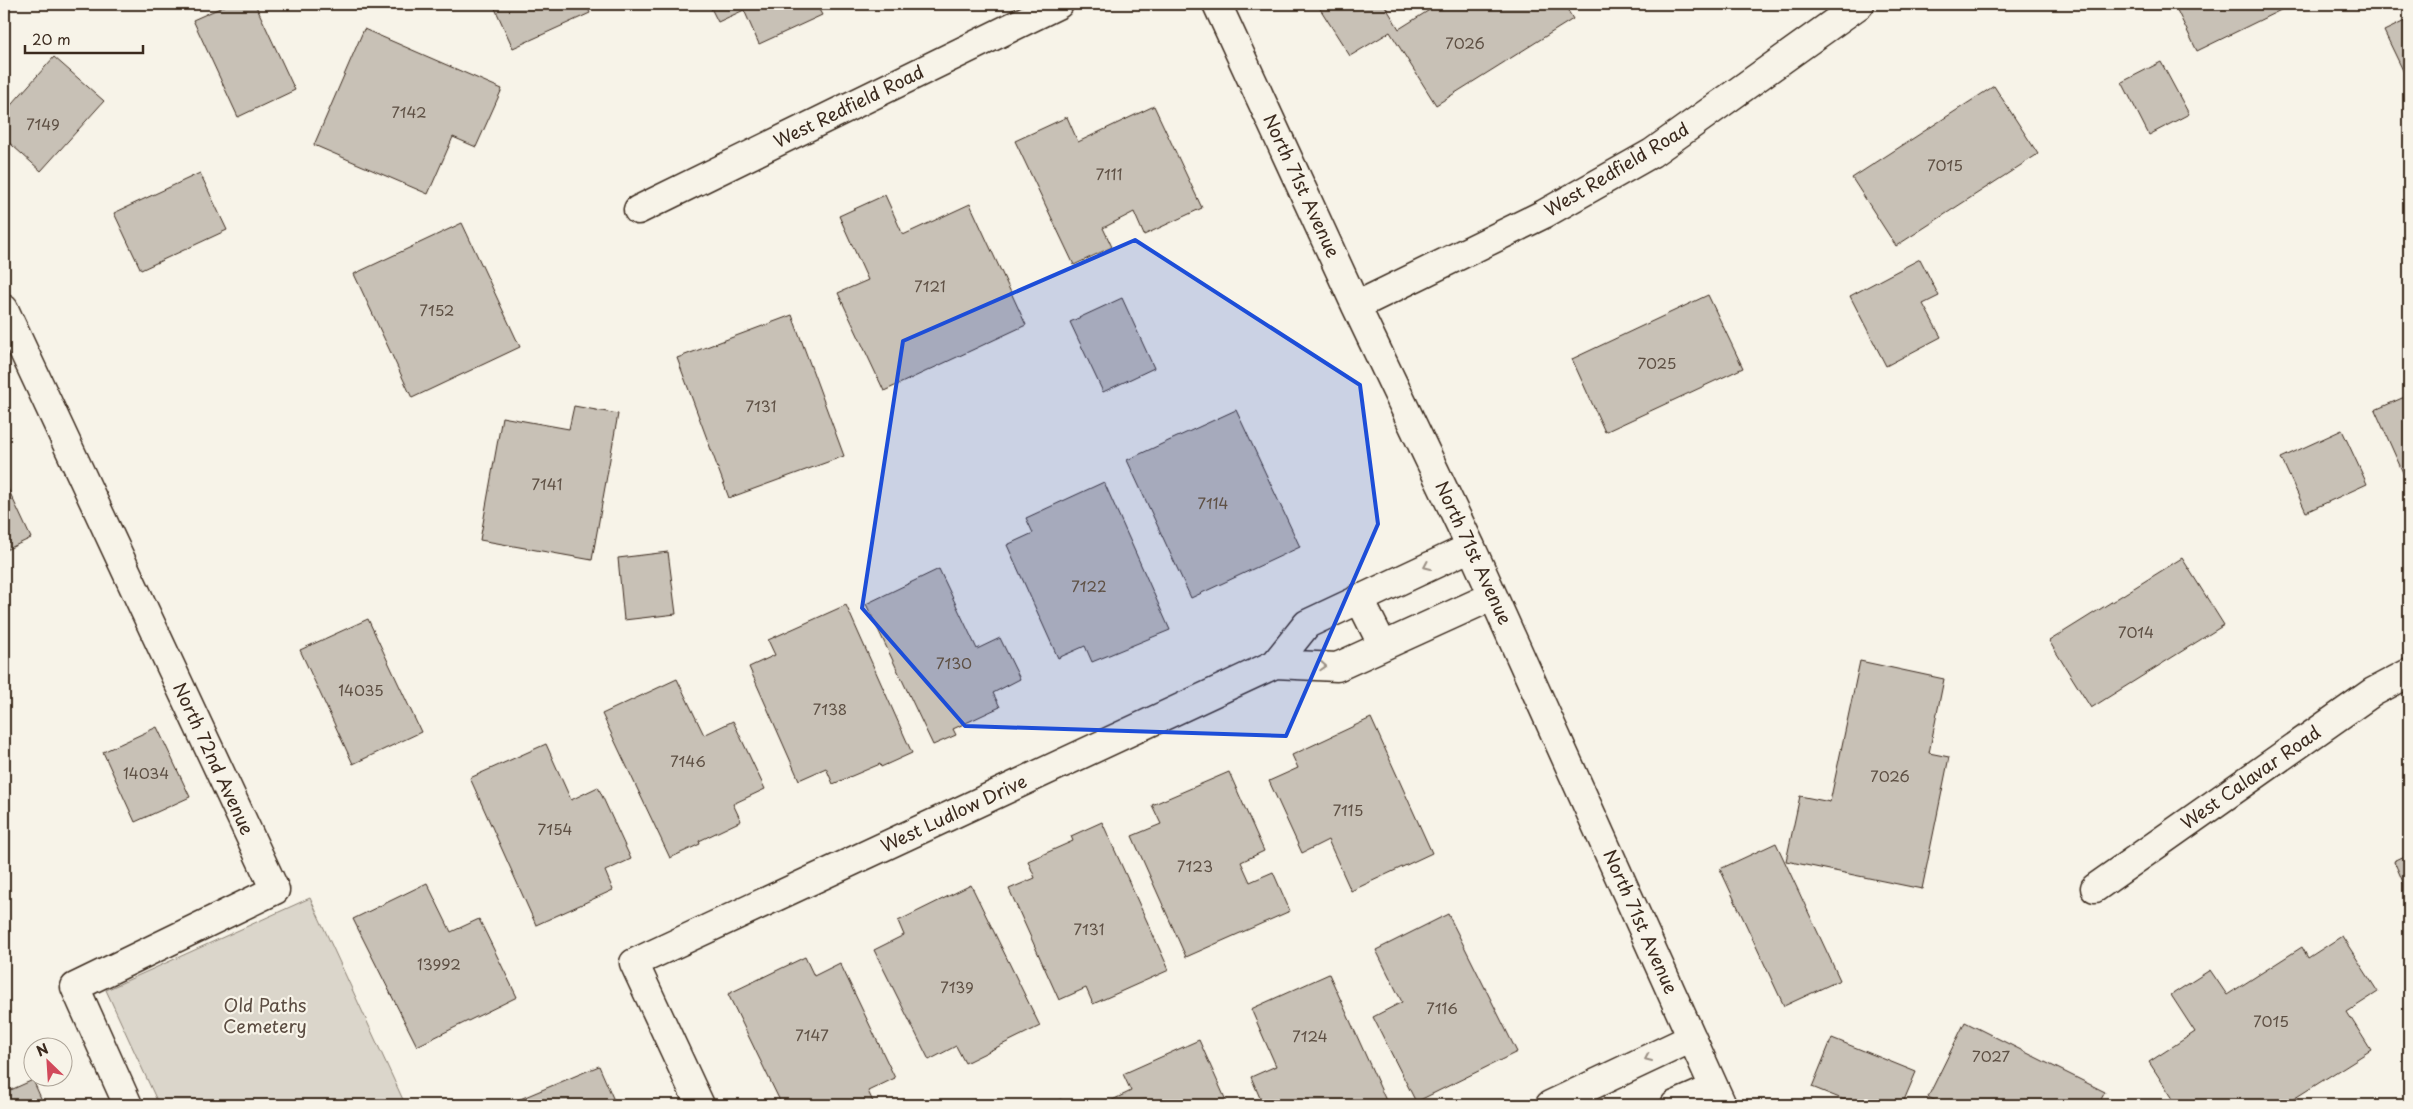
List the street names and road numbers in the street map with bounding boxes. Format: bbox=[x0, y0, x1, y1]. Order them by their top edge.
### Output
street label: West Redfield Road bbox=[769, 57, 928, 154]
street label: North 71st Avenue bbox=[1257, 109, 1348, 262]
street label: West Redfield Road bbox=[1539, 115, 1694, 223]
street label: North 71st Avenue bbox=[1429, 476, 1520, 629]
street label: North 72nd Avenue bbox=[167, 678, 262, 839]
street label: West Calavar Road bbox=[2175, 718, 2326, 835]
street label: West Ludlow Drive bbox=[876, 767, 1031, 858]
street label: North 71st Avenue bbox=[1597, 845, 1685, 998]

